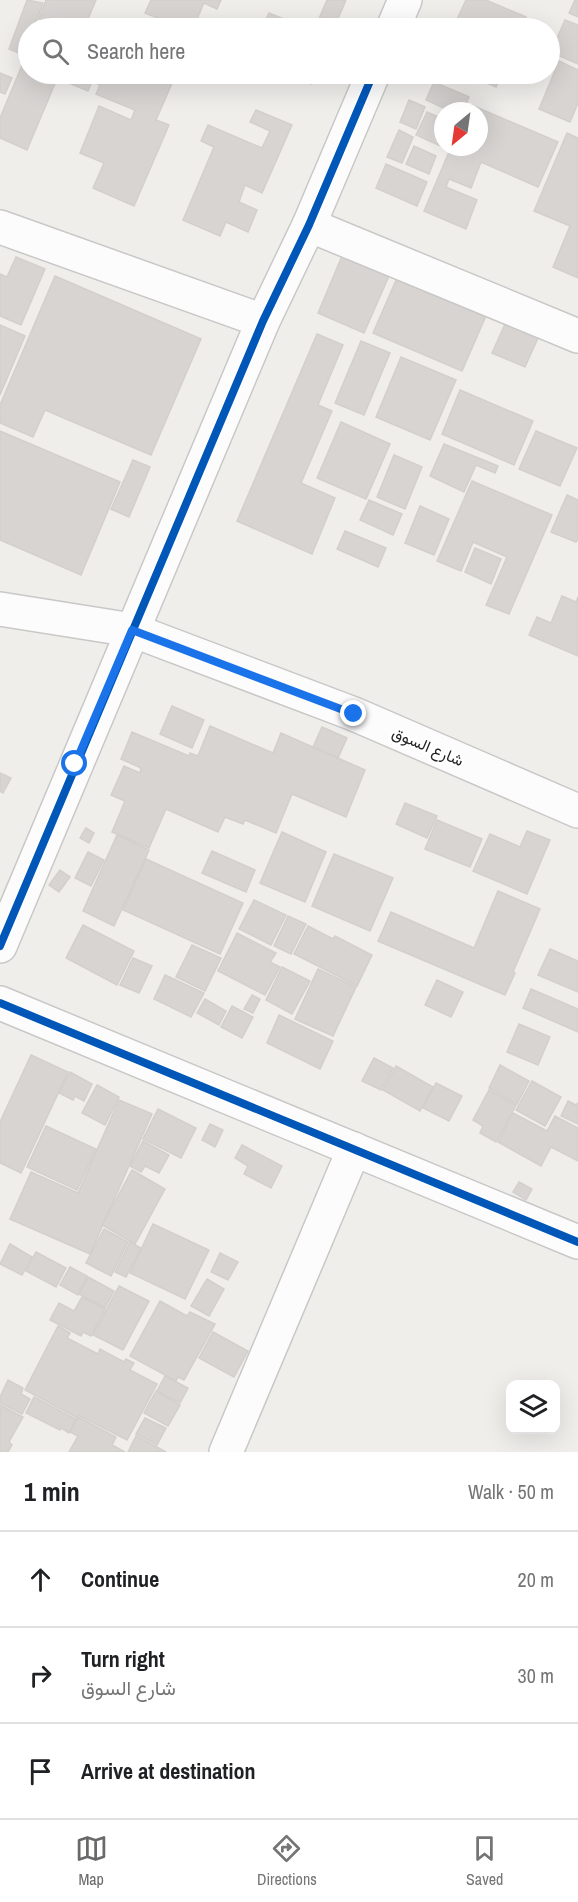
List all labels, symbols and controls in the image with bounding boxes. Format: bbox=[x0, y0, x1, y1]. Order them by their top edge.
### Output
search box bbox=[18, 18, 560, 84]
icon: search bbox=[39, 35, 72, 68]
text: Search here bbox=[87, 36, 185, 66]
north arrow bbox=[434, 102, 488, 156]
route end bbox=[340, 700, 366, 726]
street label: شارع السوق bbox=[388, 721, 467, 772]
route start bbox=[61, 750, 87, 776]
map controls bbox=[506, 1380, 560, 1434]
button: layers bbox=[506, 1380, 560, 1434]
text: 1 min bbox=[24, 1474, 80, 1509]
text: Walk · 50 m bbox=[468, 1478, 554, 1505]
icon: ahead bbox=[24, 1563, 57, 1596]
text: Continue bbox=[81, 1564, 159, 1594]
text: 20 m bbox=[518, 1566, 554, 1593]
text: Turn right bbox=[81, 1644, 165, 1674]
icon: right bbox=[24, 1659, 57, 1692]
text: 30 m bbox=[518, 1662, 554, 1689]
text: شارع السوق bbox=[81, 1674, 176, 1701]
icon: arrive bbox=[24, 1755, 57, 1788]
text: Arrive at destination bbox=[81, 1756, 255, 1786]
tab: Map bbox=[75, 1832, 108, 1890]
tab: Directions bbox=[257, 1832, 317, 1890]
tab: Saved bbox=[466, 1832, 503, 1890]

